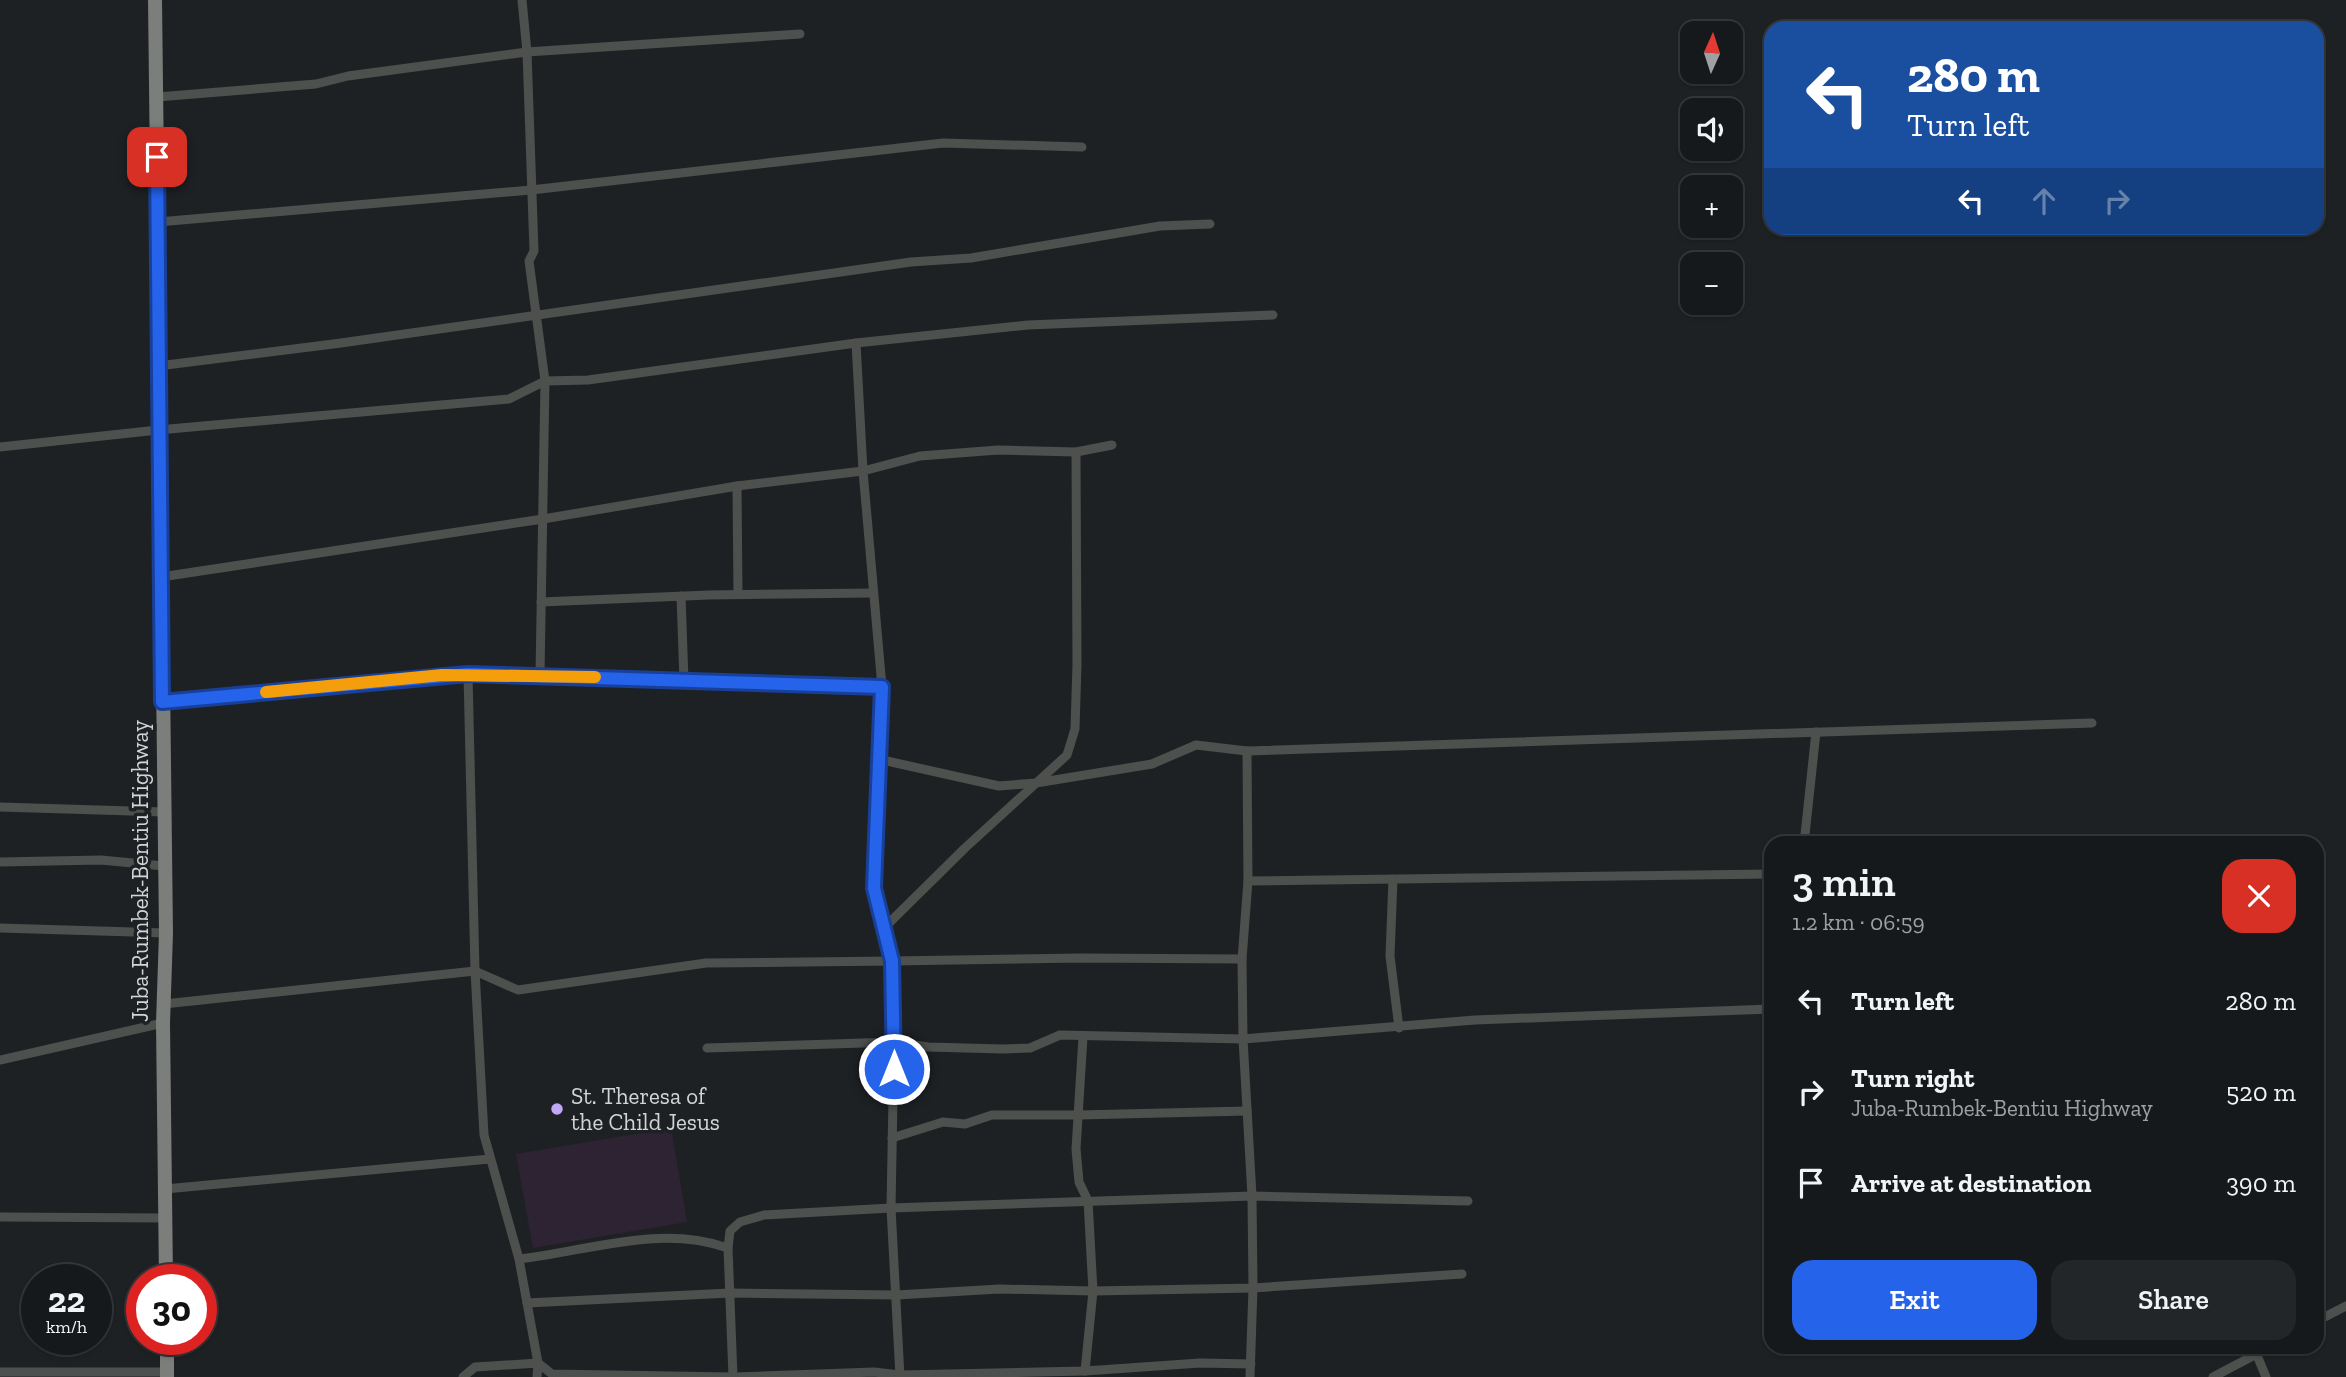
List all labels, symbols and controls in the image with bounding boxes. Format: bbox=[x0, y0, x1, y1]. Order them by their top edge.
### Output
north arrow bbox=[1680, 21, 1743, 84]
map controls bbox=[1680, 21, 1743, 315]
text: 280 m bbox=[1907, 46, 2040, 105]
icon: left bbox=[1792, 49, 1883, 140]
button: sound bbox=[1680, 98, 1743, 161]
text: Turn left bbox=[1907, 106, 2029, 144]
pin bbox=[127, 127, 187, 187]
icon: arrive bbox=[138, 138, 176, 176]
button: + bbox=[1680, 175, 1743, 238]
icon: left bbox=[1952, 182, 1990, 220]
icon: ahead bbox=[2025, 182, 2063, 220]
icon: right bbox=[2098, 182, 2136, 220]
button: − bbox=[1680, 252, 1743, 315]
street label: Juba-Rumbek-Bentiu Highway bbox=[126, 720, 154, 1022]
text: 3 min bbox=[1792, 856, 1896, 907]
button: close bbox=[2222, 859, 2296, 933]
text: 1.2 km · 06:59 bbox=[1792, 908, 1925, 936]
icon: left bbox=[1792, 982, 1830, 1020]
text: Turn left bbox=[1851, 985, 1954, 1017]
text: 280 m bbox=[2225, 985, 2296, 1017]
position arrow bbox=[857, 1032, 931, 1106]
text: Turn right bbox=[1851, 1062, 1974, 1094]
icon: right bbox=[1792, 1073, 1830, 1111]
text: 520 m bbox=[2226, 1076, 2296, 1108]
place label: St. Theresa of the Child Jesus bbox=[571, 1082, 720, 1136]
text: Juba-Rumbek-Bentiu Highway bbox=[1851, 1094, 2153, 1122]
marker: St. Theresa of the Child Jesus bbox=[549, 1101, 565, 1117]
icon: arrive bbox=[1792, 1164, 1830, 1202]
text: Arrive at destination bbox=[1851, 1167, 2091, 1199]
text: 390 m bbox=[2226, 1167, 2296, 1199]
button: Exit bbox=[1792, 1260, 2037, 1340]
button: Share bbox=[2051, 1260, 2296, 1340]
speed limit sign: 30 bbox=[126, 1264, 217, 1355]
text: 22 bbox=[48, 1279, 85, 1321]
text: km/h bbox=[46, 1316, 87, 1338]

